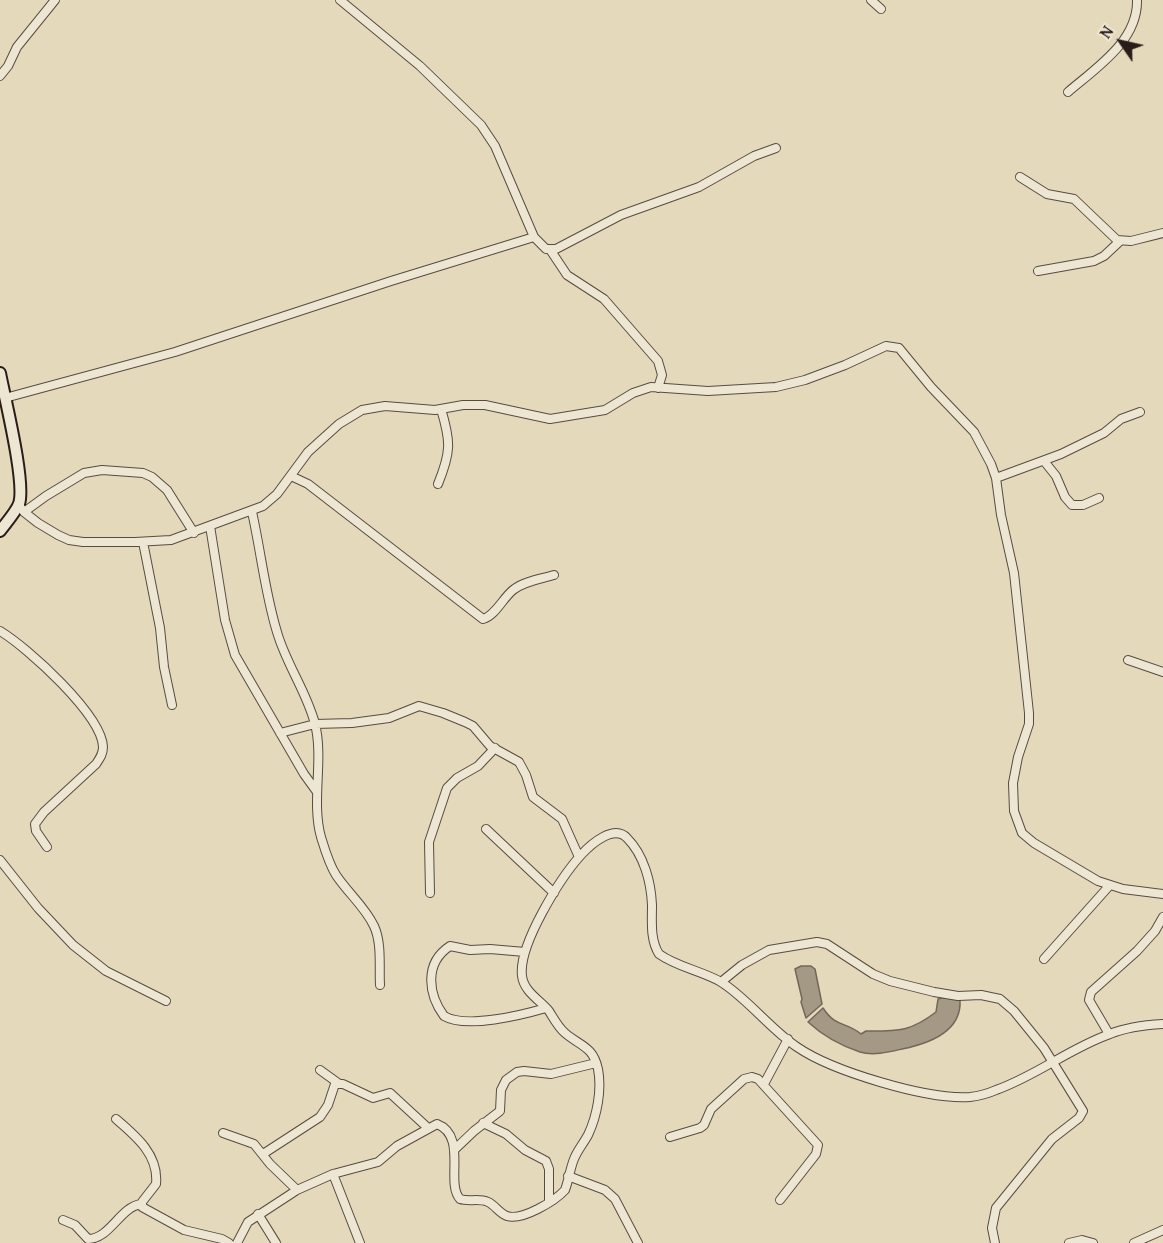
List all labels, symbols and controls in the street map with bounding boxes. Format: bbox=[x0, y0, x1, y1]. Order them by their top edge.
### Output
north arrow bbox=[1091, 12, 1151, 72]
text: N bbox=[1093, 21, 1119, 43]

